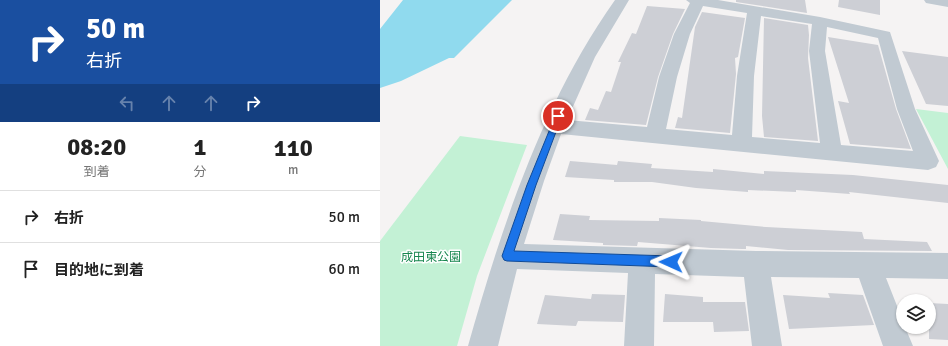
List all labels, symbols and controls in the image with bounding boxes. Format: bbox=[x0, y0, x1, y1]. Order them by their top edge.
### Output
text: 50 m bbox=[86, 12, 145, 46]
icon: right bbox=[20, 16, 72, 68]
text: 右折 bbox=[86, 50, 122, 72]
icon: left bbox=[116, 92, 138, 114]
icon: ahead bbox=[158, 92, 180, 114]
icon: ahead bbox=[200, 92, 222, 114]
icon: right bbox=[242, 92, 264, 114]
pin bbox=[541, 99, 575, 133]
icon: arrive bbox=[547, 105, 569, 127]
text: 08:20 bbox=[67, 132, 126, 162]
text: 1 bbox=[194, 132, 206, 162]
text: 110 bbox=[274, 133, 313, 163]
text: m bbox=[288, 162, 298, 178]
text: 到着 bbox=[84, 164, 110, 180]
text: 分 bbox=[193, 164, 207, 180]
icon: right bbox=[20, 206, 42, 228]
text: 50 m bbox=[329, 208, 360, 226]
text: 右折 bbox=[54, 209, 84, 227]
position arrow bbox=[650, 241, 692, 283]
park label: 成田東公園 bbox=[401, 250, 461, 265]
icon: arrive bbox=[20, 258, 42, 280]
text: 60 m bbox=[329, 260, 360, 278]
text: 目的地に到着 bbox=[54, 261, 144, 279]
map controls bbox=[896, 294, 936, 334]
button: layers bbox=[896, 294, 936, 334]

